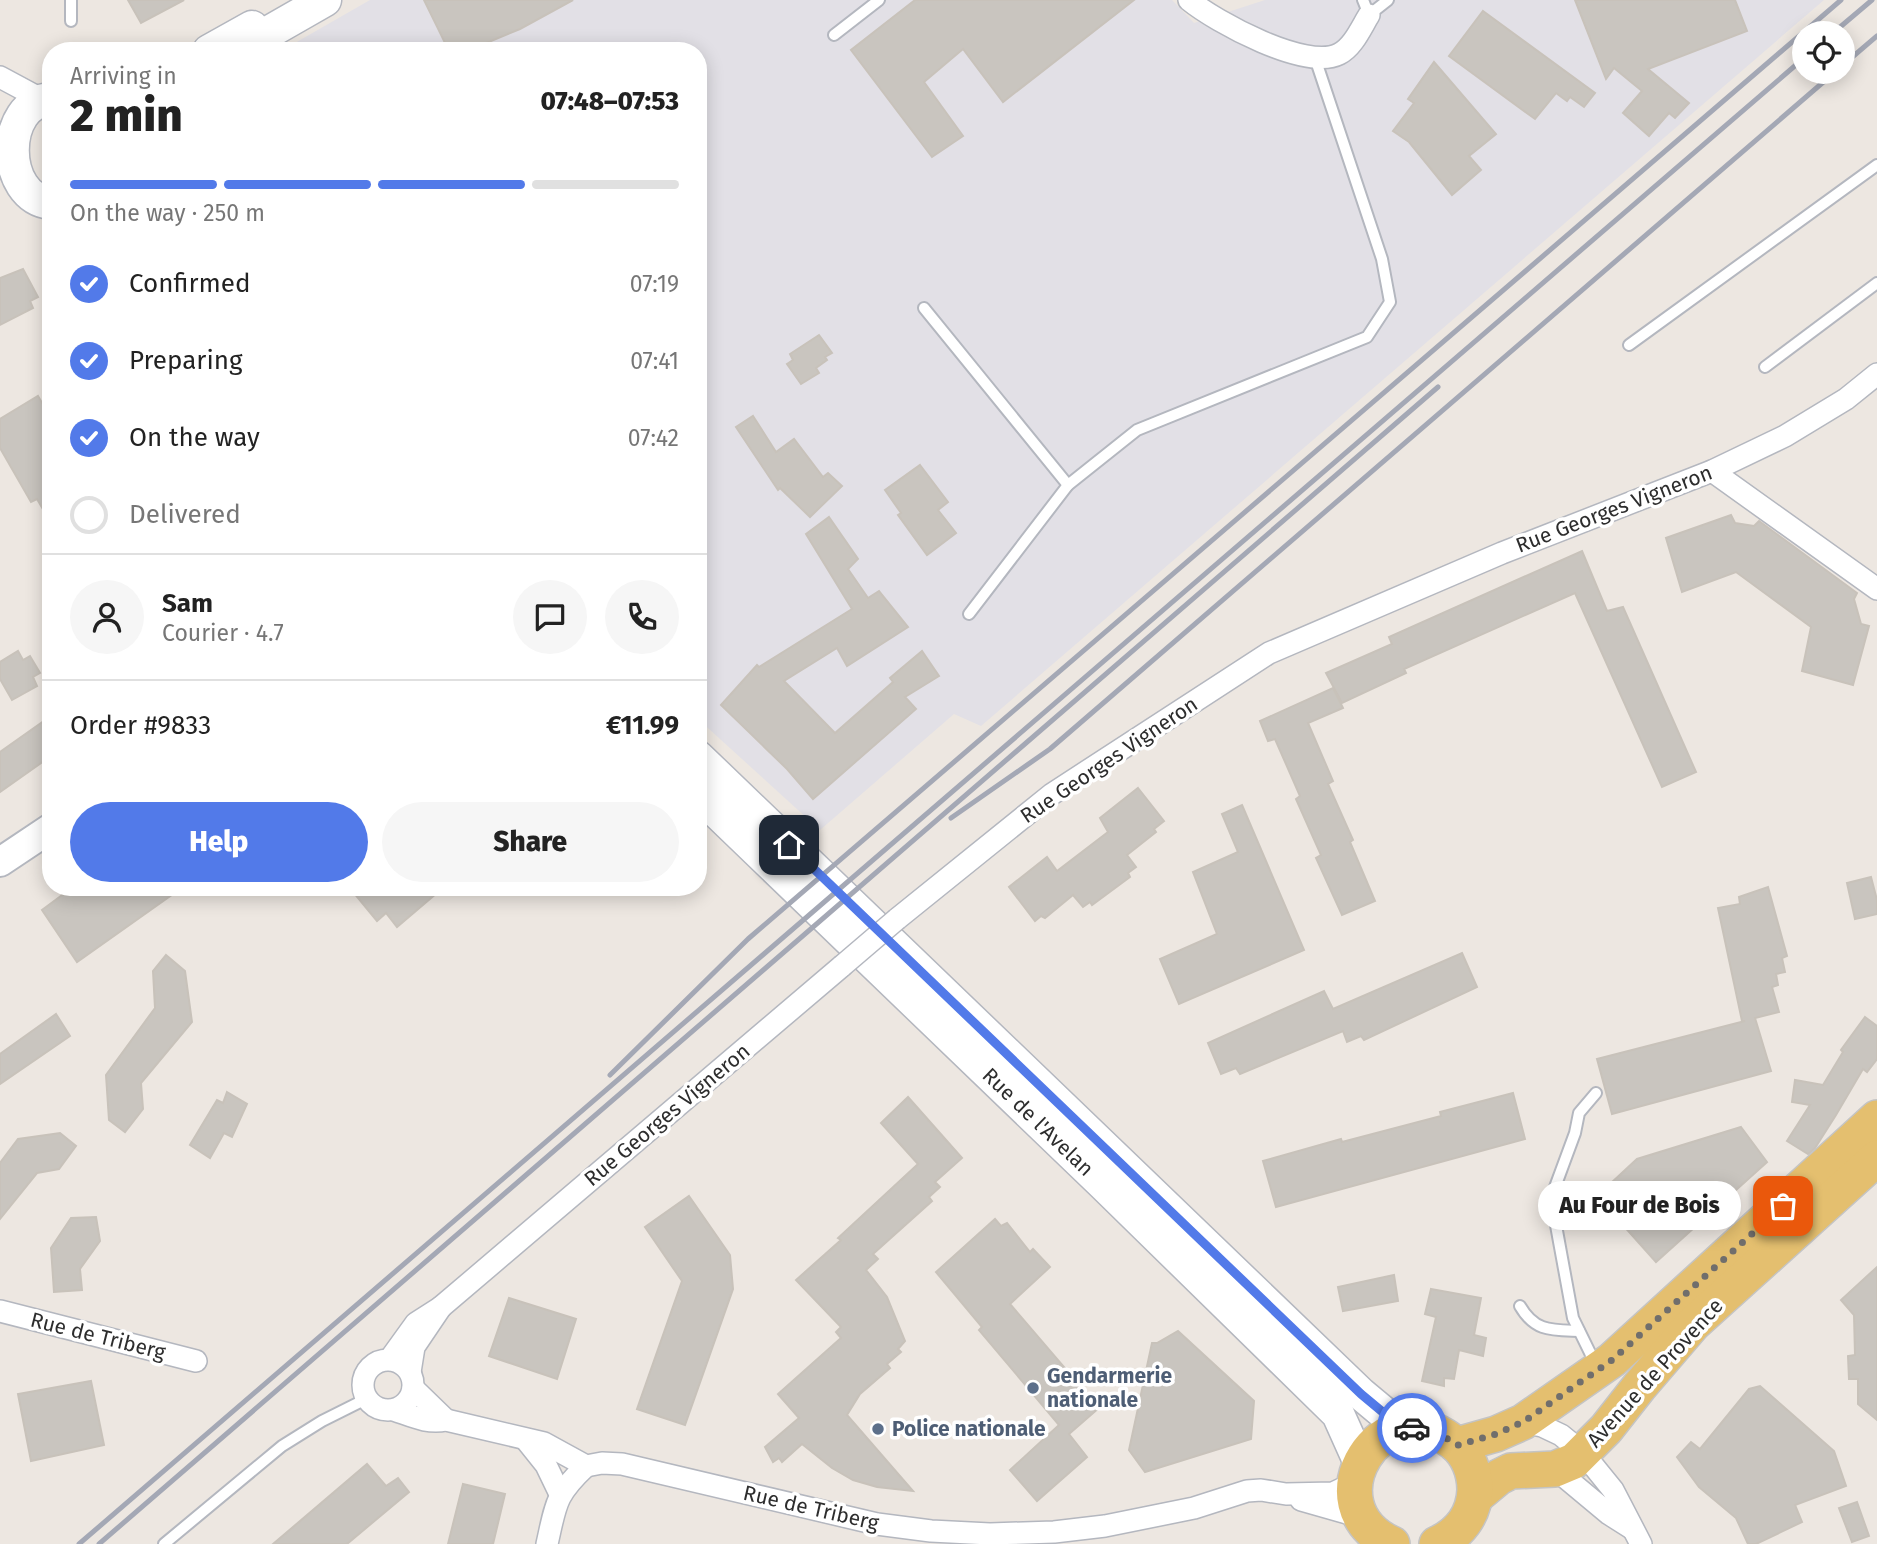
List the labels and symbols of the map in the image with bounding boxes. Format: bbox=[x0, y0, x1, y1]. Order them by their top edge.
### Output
street label: Rue Georges Vigneron bbox=[1512, 460, 1716, 558]
street label: Rue Georges Vigneron bbox=[1015, 691, 1203, 829]
pin bbox=[759, 815, 819, 875]
street label: Rue Georges Vigneron bbox=[579, 1038, 755, 1192]
street label: Rue de l'Avelan bbox=[977, 1062, 1099, 1182]
pin bbox=[1753, 1176, 1813, 1236]
callout: Au Four de Bois bbox=[1538, 1182, 1741, 1230]
street label: Avenue de Provence bbox=[1581, 1293, 1729, 1453]
street label: Rue de Triberg bbox=[28, 1307, 168, 1365]
place label: Gendarmerie nationale bbox=[1047, 1363, 1172, 1413]
marker: Gendarmerie nationale bbox=[1025, 1380, 1041, 1396]
courier bbox=[1377, 1393, 1447, 1463]
place label: Police nationale bbox=[892, 1416, 1046, 1442]
marker: Police nationale bbox=[870, 1421, 886, 1437]
street label: Rue de Triberg bbox=[741, 1480, 881, 1536]

